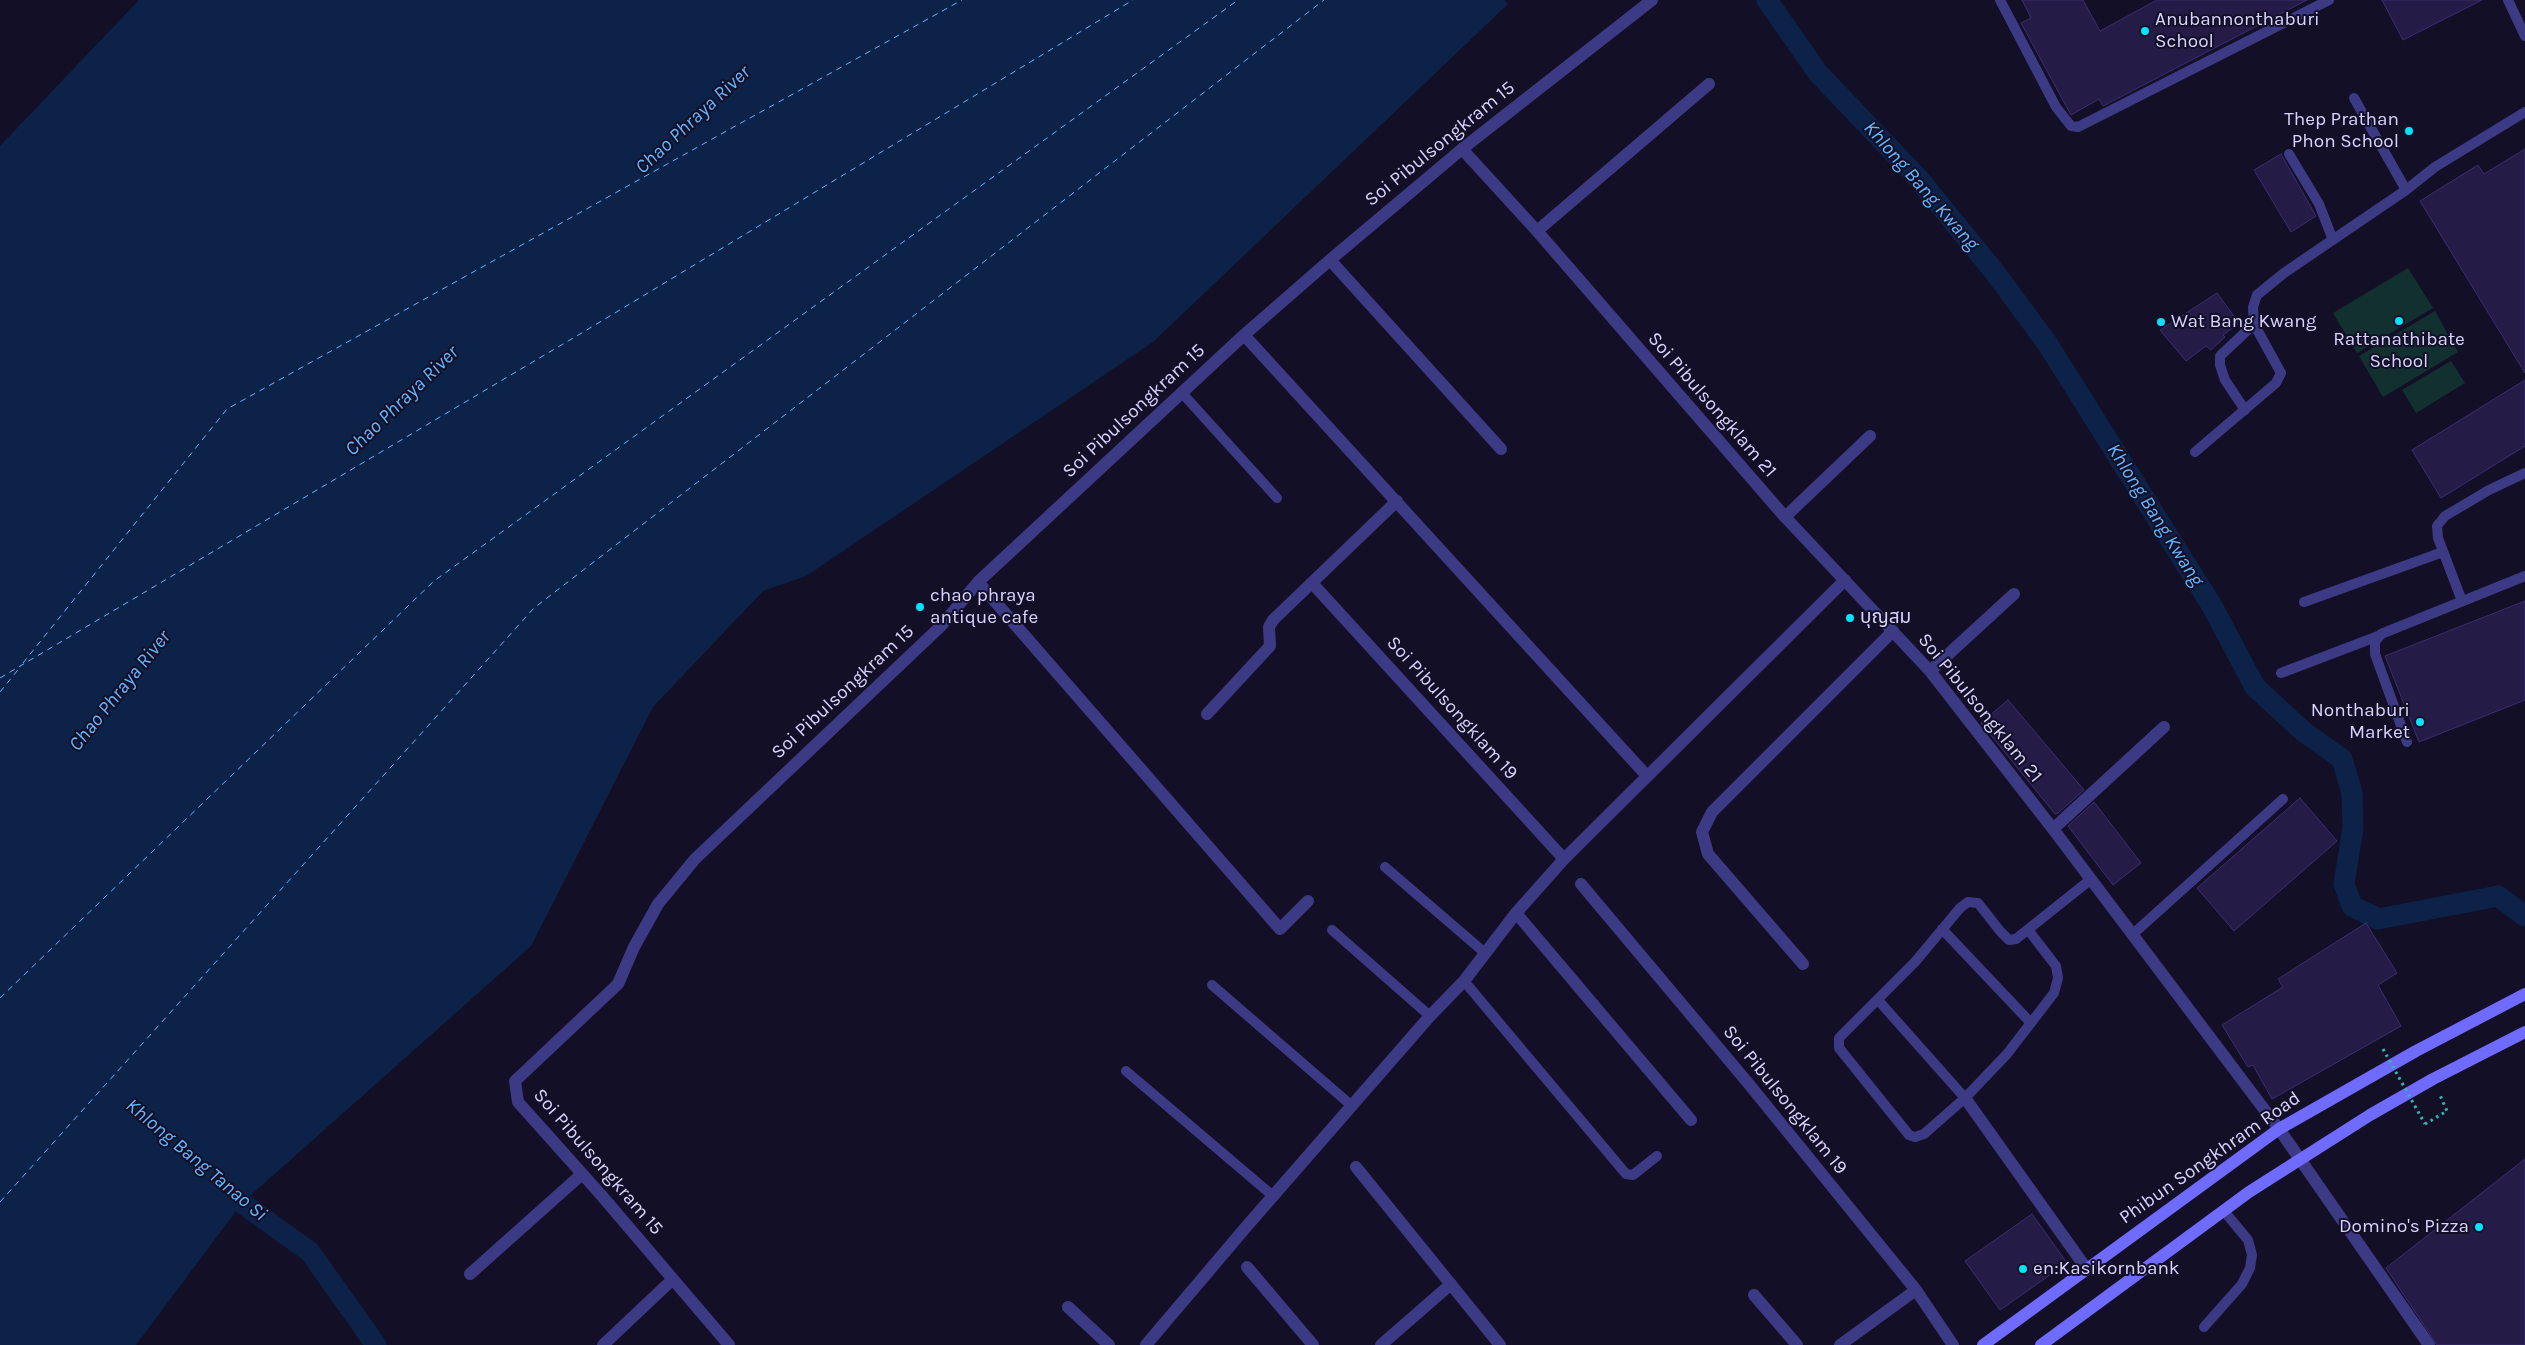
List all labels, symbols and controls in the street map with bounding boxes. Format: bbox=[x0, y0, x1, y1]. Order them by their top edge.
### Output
place label: Anubannonthaburi School bbox=[2155, 9, 2320, 53]
marker: Anubannonthaburi School bbox=[2139, 25, 2151, 37]
water label: Chao Phraya River bbox=[630, 61, 756, 179]
street label: Soi Pibulsongkram 15 bbox=[1360, 77, 1520, 211]
place label: Thep Prathan Phon School bbox=[2284, 109, 2399, 153]
water label: Khlong Bang Kwang bbox=[1858, 116, 1984, 256]
marker: Thep Prathan Phon School bbox=[2403, 125, 2415, 137]
place label: Wat Bang Kwang bbox=[2171, 311, 2316, 333]
marker: Rattanathibate School bbox=[2393, 315, 2405, 327]
marker: Wat Bang Kwang bbox=[2155, 316, 2167, 328]
street label: Soi Pibulsongklam 21 bbox=[1643, 328, 1781, 482]
place label: Rattanathibate School bbox=[2333, 329, 2465, 373]
street label: Soi Pibulsongkram 15 bbox=[1058, 339, 1210, 483]
water label: Chao Phraya River bbox=[340, 341, 464, 461]
water label: Khlong Bang Kwang bbox=[2101, 439, 2209, 591]
place label: chao phraya antique cafe bbox=[930, 585, 1038, 629]
marker: chao phraya antique cafe bbox=[914, 601, 926, 613]
place label: บุญสม bbox=[1860, 607, 1911, 629]
marker: บุญสม bbox=[1844, 612, 1856, 624]
street label: Soi Pibulsongkram 15 bbox=[767, 620, 919, 764]
water label: Chao Phraya River bbox=[64, 626, 176, 756]
street label: Soi Pibulsongklam 21 bbox=[1913, 629, 2047, 787]
street label: Soi Pibulsongklam 19 bbox=[1382, 632, 1522, 784]
place label: Nonthaburi Market bbox=[2311, 700, 2410, 744]
marker: Nonthaburi Market bbox=[2414, 716, 2426, 728]
street label: Soi Pibulsongklam 19 bbox=[1718, 1021, 1852, 1179]
street label: Soi Pibulsongkram 15 bbox=[528, 1084, 668, 1240]
street label: Phibun Songkhram Road bbox=[2115, 1087, 2305, 1229]
water label: Khlong Bang Tanao Si bbox=[120, 1094, 272, 1226]
place label: Domino's Pizza bbox=[2339, 1216, 2469, 1238]
marker: Domino's Pizza bbox=[2473, 1221, 2485, 1233]
place label: en:Kasikornbank bbox=[2033, 1258, 2180, 1280]
marker: en:Kasikornbank bbox=[2017, 1263, 2029, 1275]

